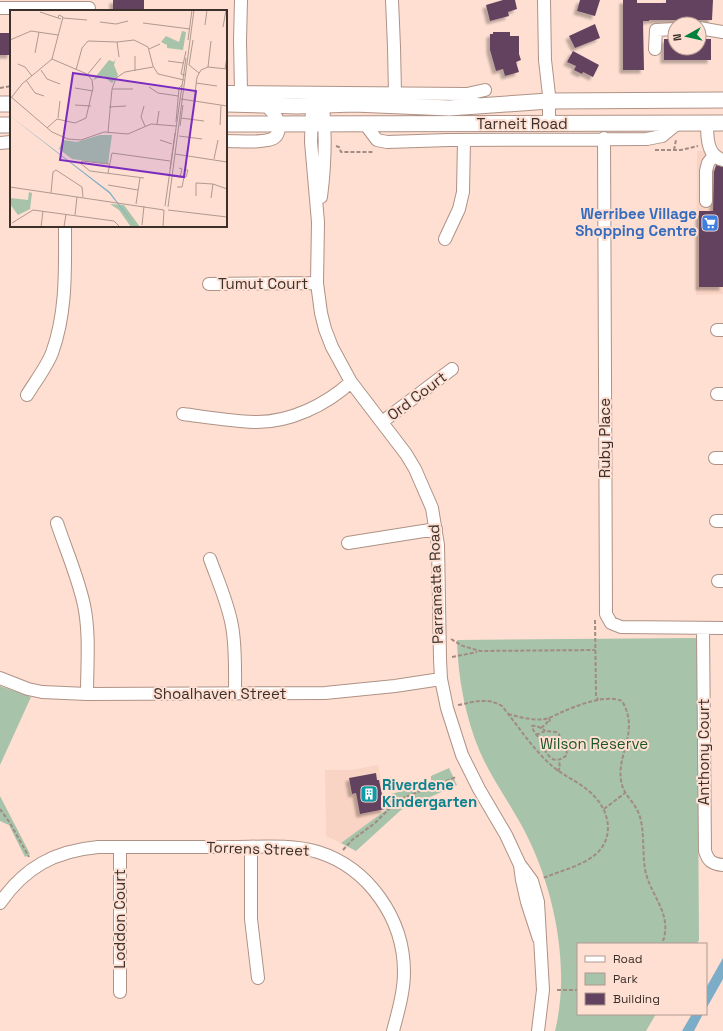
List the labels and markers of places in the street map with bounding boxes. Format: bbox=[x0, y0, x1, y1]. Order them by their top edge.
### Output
place label: Werribee Village Shopping Centre bbox=[575, 204, 697, 240]
supermarket icon: Werribee Village Shopping Centre bbox=[700, 213, 720, 233]
place label: Riverdene Kindergarten bbox=[382, 775, 477, 811]
building icon: Riverdene Kindergarten bbox=[359, 784, 379, 804]

